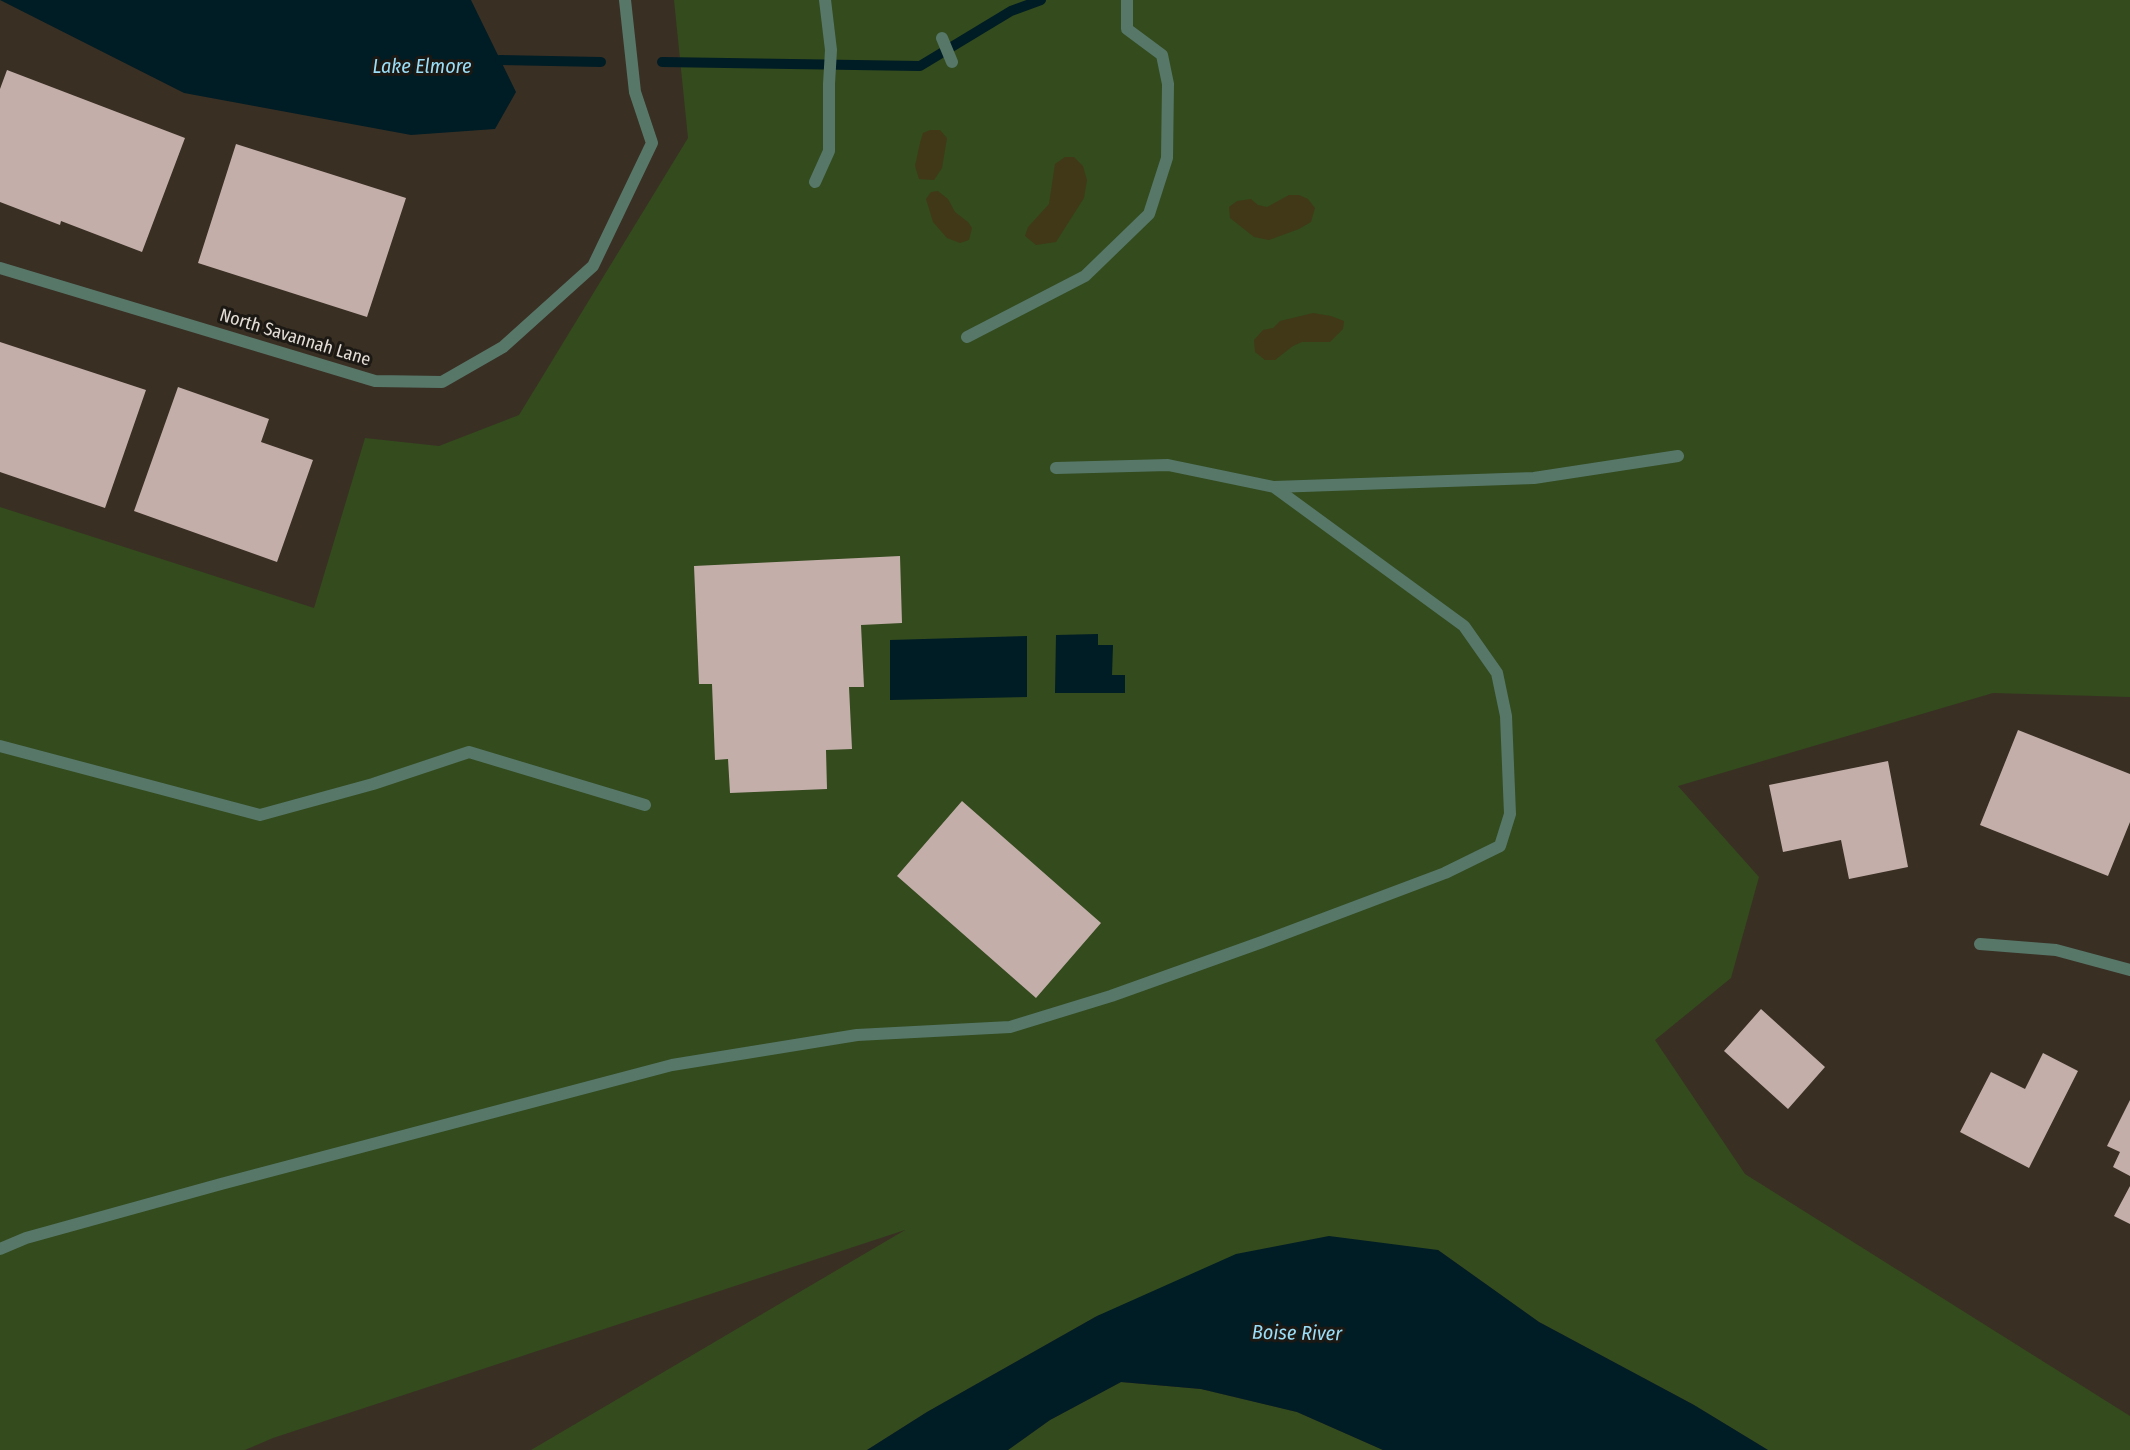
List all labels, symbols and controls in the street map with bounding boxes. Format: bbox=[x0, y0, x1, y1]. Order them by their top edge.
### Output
water label: Lake Elmore bbox=[373, 55, 471, 79]
street label: North Savannah Lane bbox=[217, 305, 373, 371]
water label: Boise River bbox=[1252, 1321, 1342, 1347]

